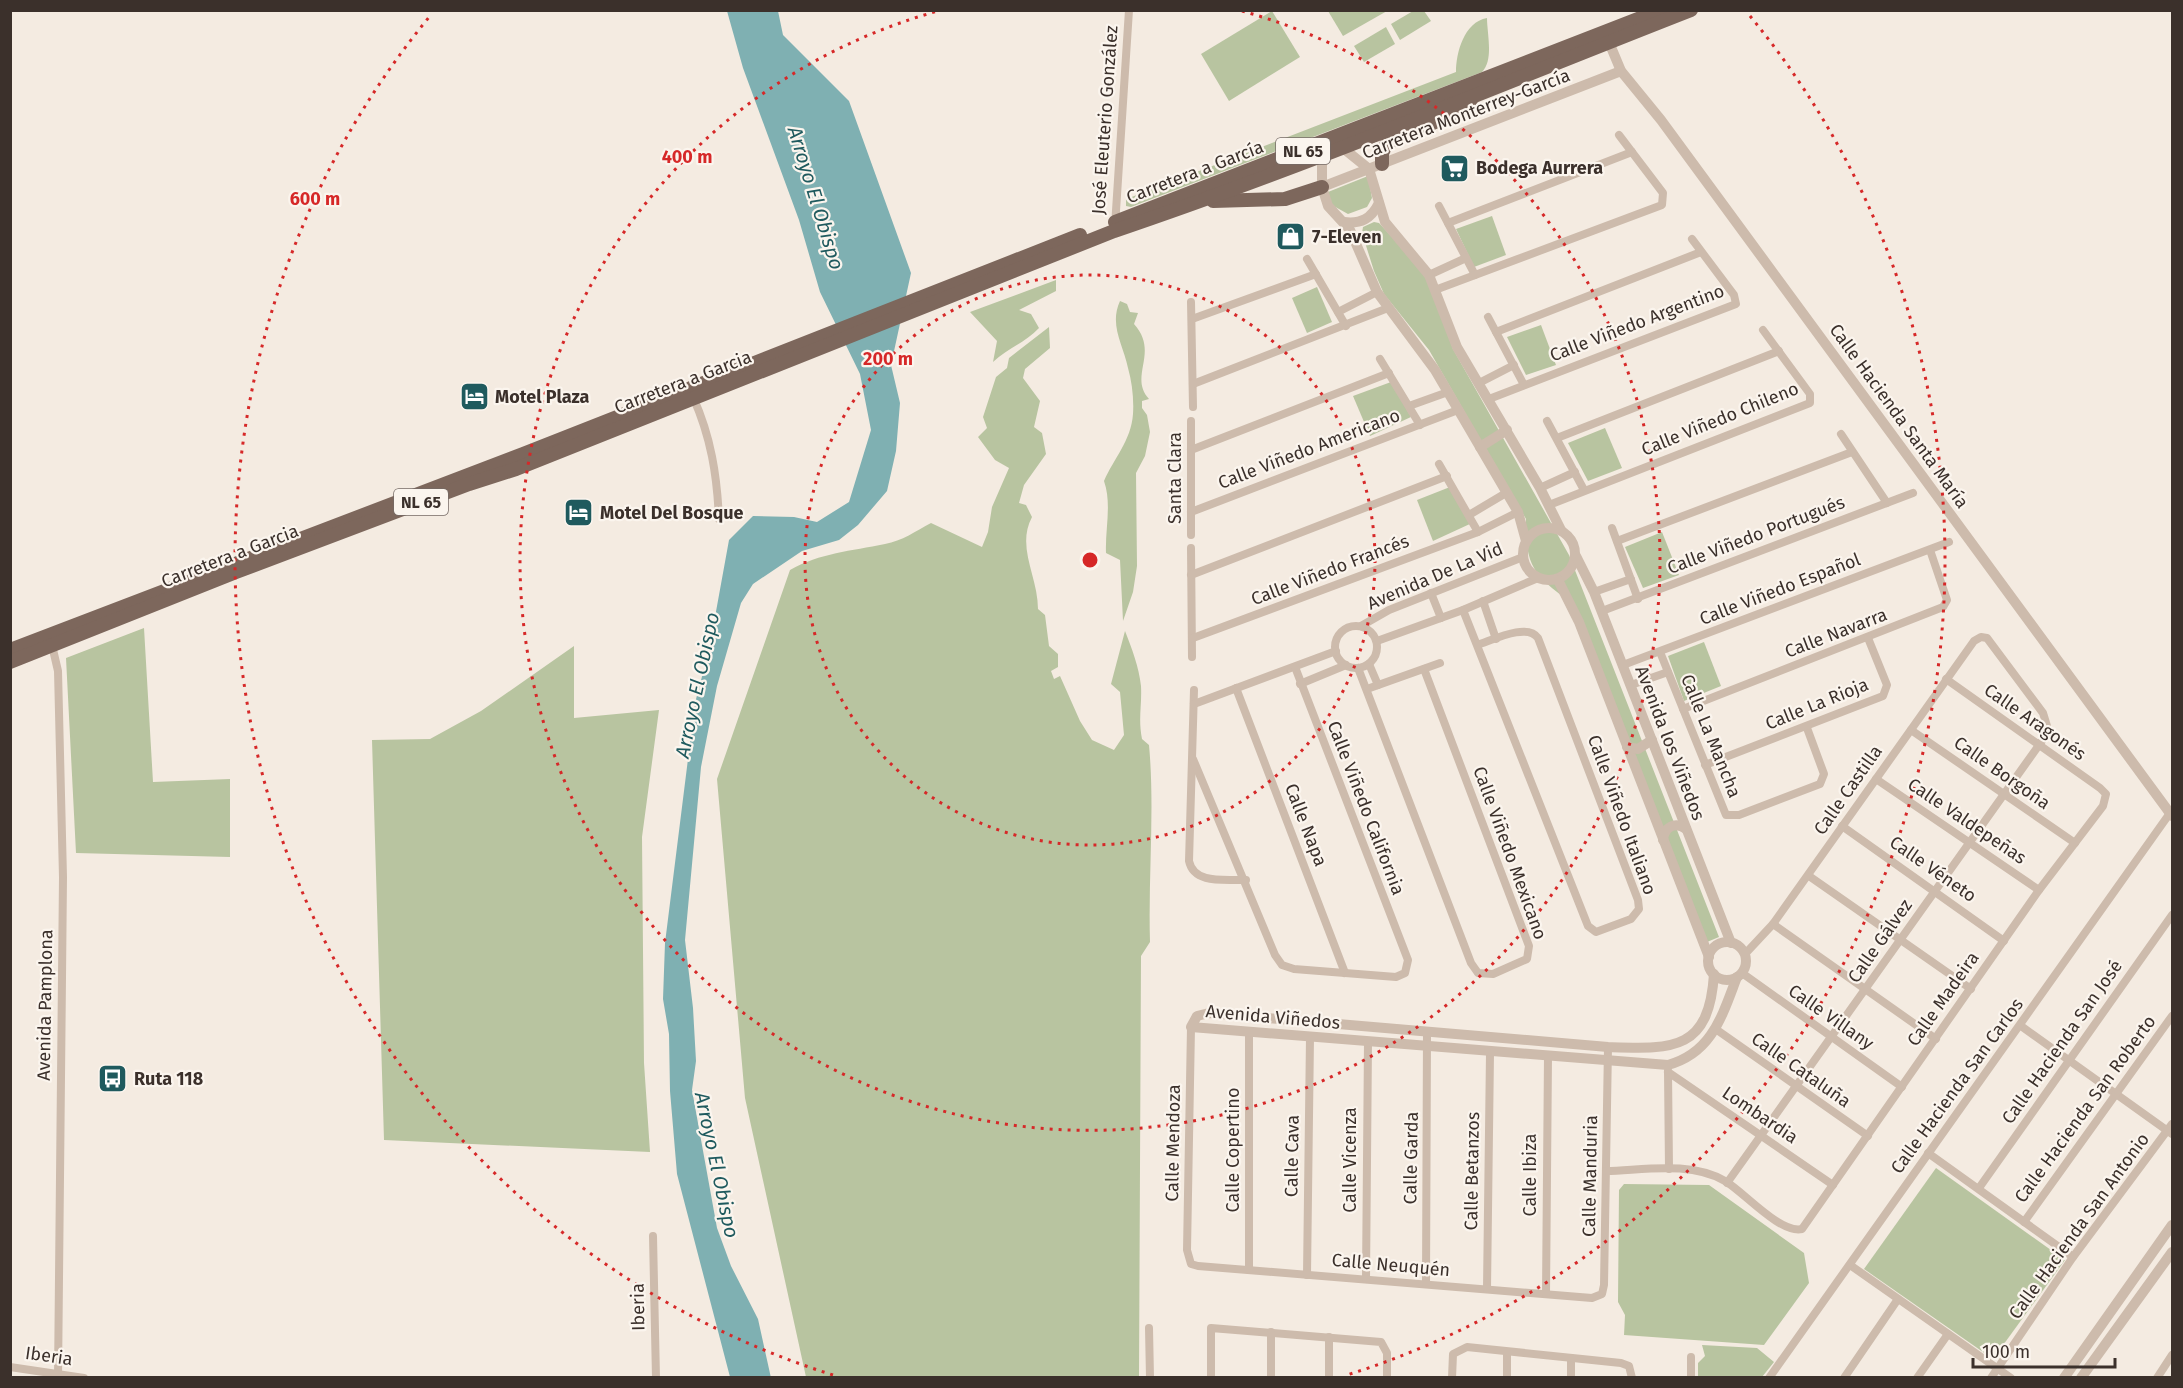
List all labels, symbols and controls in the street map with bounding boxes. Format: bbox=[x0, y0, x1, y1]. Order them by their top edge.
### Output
street label: José Eleuterio González bbox=[1087, 25, 1123, 215]
street label: Carretera Monterrey-García bbox=[1359, 64, 1573, 164]
water label: Arroyo El Obispo bbox=[783, 123, 849, 272]
street label: Carretera a García bbox=[1123, 136, 1267, 208]
road number: NL 65 bbox=[1276, 138, 1330, 164]
text: 400 m bbox=[662, 146, 712, 168]
supermarket icon: Bodega Aurrera bbox=[1439, 152, 1471, 184]
place label: Bodega Aurrera bbox=[1476, 157, 1603, 179]
text: 600 m bbox=[290, 188, 340, 210]
shop icon: 7-Eleven bbox=[1275, 221, 1307, 253]
place label: 7-Eleven bbox=[1312, 226, 1382, 248]
street label: Calle Viñedo Argentino bbox=[1547, 280, 1727, 366]
street label: Calle Hacienda Santa María bbox=[1825, 319, 1973, 513]
street label: Carretera a Garcia bbox=[611, 346, 755, 418]
text: 200 m bbox=[863, 348, 913, 370]
street label: Calle Viñedo Chileno bbox=[1638, 377, 1802, 461]
hotel icon: Motel Plaza bbox=[458, 381, 490, 413]
place label: Motel Plaza bbox=[495, 386, 590, 408]
street label: Calle Viñedo Americano bbox=[1215, 404, 1403, 494]
street label: Santa Clara bbox=[1164, 432, 1186, 524]
road number: NL 65 bbox=[394, 489, 448, 515]
street label: Calle Viñedo Portugués bbox=[1664, 491, 1848, 579]
hotel icon: Motel Del Bosque bbox=[563, 497, 595, 529]
place label: Motel Del Bosque bbox=[600, 502, 744, 524]
street label: Carretera a Garcia bbox=[158, 520, 302, 592]
street label: Calle Viñedo Francés bbox=[1248, 530, 1412, 610]
street label: Avenida De La Vid bbox=[1364, 538, 1506, 614]
street label: Calle Viñedo Español bbox=[1696, 548, 1864, 630]
centre of rings bbox=[1080, 550, 1100, 570]
street label: Calle Navarra bbox=[1782, 603, 1890, 663]
water label: Arroyo El Obispo bbox=[670, 610, 724, 761]
street label: Avenida los Viñedos bbox=[1630, 663, 1710, 823]
street label: Calle La Mancha bbox=[1676, 671, 1746, 801]
street label: Calle La Rioja bbox=[1762, 673, 1872, 735]
street label: Calle Aragonés bbox=[1980, 679, 2090, 765]
street label: Calle Viñedo California bbox=[1323, 718, 1409, 898]
street label: Calle Viñedo Italiano bbox=[1583, 732, 1661, 898]
street label: Calle Borgoña bbox=[1950, 732, 2054, 814]
street label: Calle Castilla bbox=[1809, 741, 1887, 839]
street label: Calle Viñedo Mexicano bbox=[1468, 763, 1552, 943]
street label: Calle Valdepeñas bbox=[1904, 773, 2030, 869]
street label: Calle Napa bbox=[1280, 780, 1332, 870]
street label: Calle Véneto bbox=[1885, 831, 1981, 907]
street label: Calle Gálvez bbox=[1843, 895, 1917, 987]
street label: Avenida Pamplona bbox=[33, 929, 57, 1081]
street label: Calle Madeira bbox=[1902, 948, 1984, 1050]
street label: Calle Hacienda San José bbox=[1997, 956, 2127, 1128]
street label: Calle Villany bbox=[1784, 980, 1878, 1055]
street label: Calle Hacienda San Carlos bbox=[1886, 994, 2028, 1178]
street label: Avenida Viñedos bbox=[1205, 1000, 1341, 1034]
street label: Calle Hacienda San Roberto bbox=[2010, 1011, 2160, 1207]
street label: Calle Cataluña bbox=[1747, 1028, 1855, 1112]
bus stop icon: Ruta 118 bbox=[97, 1063, 129, 1095]
place label: Ruta 118 bbox=[134, 1068, 203, 1090]
street label: Lombardia bbox=[1718, 1082, 1802, 1148]
street label: Calle Mendoza bbox=[1161, 1084, 1185, 1202]
street label: Calle Copertino bbox=[1222, 1088, 1244, 1212]
water label: Arroyo El Obispo bbox=[690, 1089, 744, 1240]
street label: Calle Vicenza bbox=[1339, 1107, 1361, 1213]
street label: Calle Garda bbox=[1399, 1111, 1423, 1205]
street label: Calle Betanzos bbox=[1460, 1111, 1484, 1231]
street label: Calle Cava bbox=[1280, 1115, 1304, 1197]
street label: Calle Manduria bbox=[1578, 1115, 1602, 1237]
street label: Calle Hacienda San Antonio bbox=[2004, 1129, 2154, 1323]
street label: Calle Ibiza bbox=[1519, 1133, 1541, 1217]
street label: Calle Neuquén bbox=[1331, 1249, 1451, 1281]
street label: Iberia bbox=[627, 1283, 649, 1331]
scale bar bbox=[1973, 1331, 2116, 1369]
text: 100 m bbox=[1982, 1341, 2030, 1363]
street label: Iberia bbox=[24, 1342, 74, 1370]

